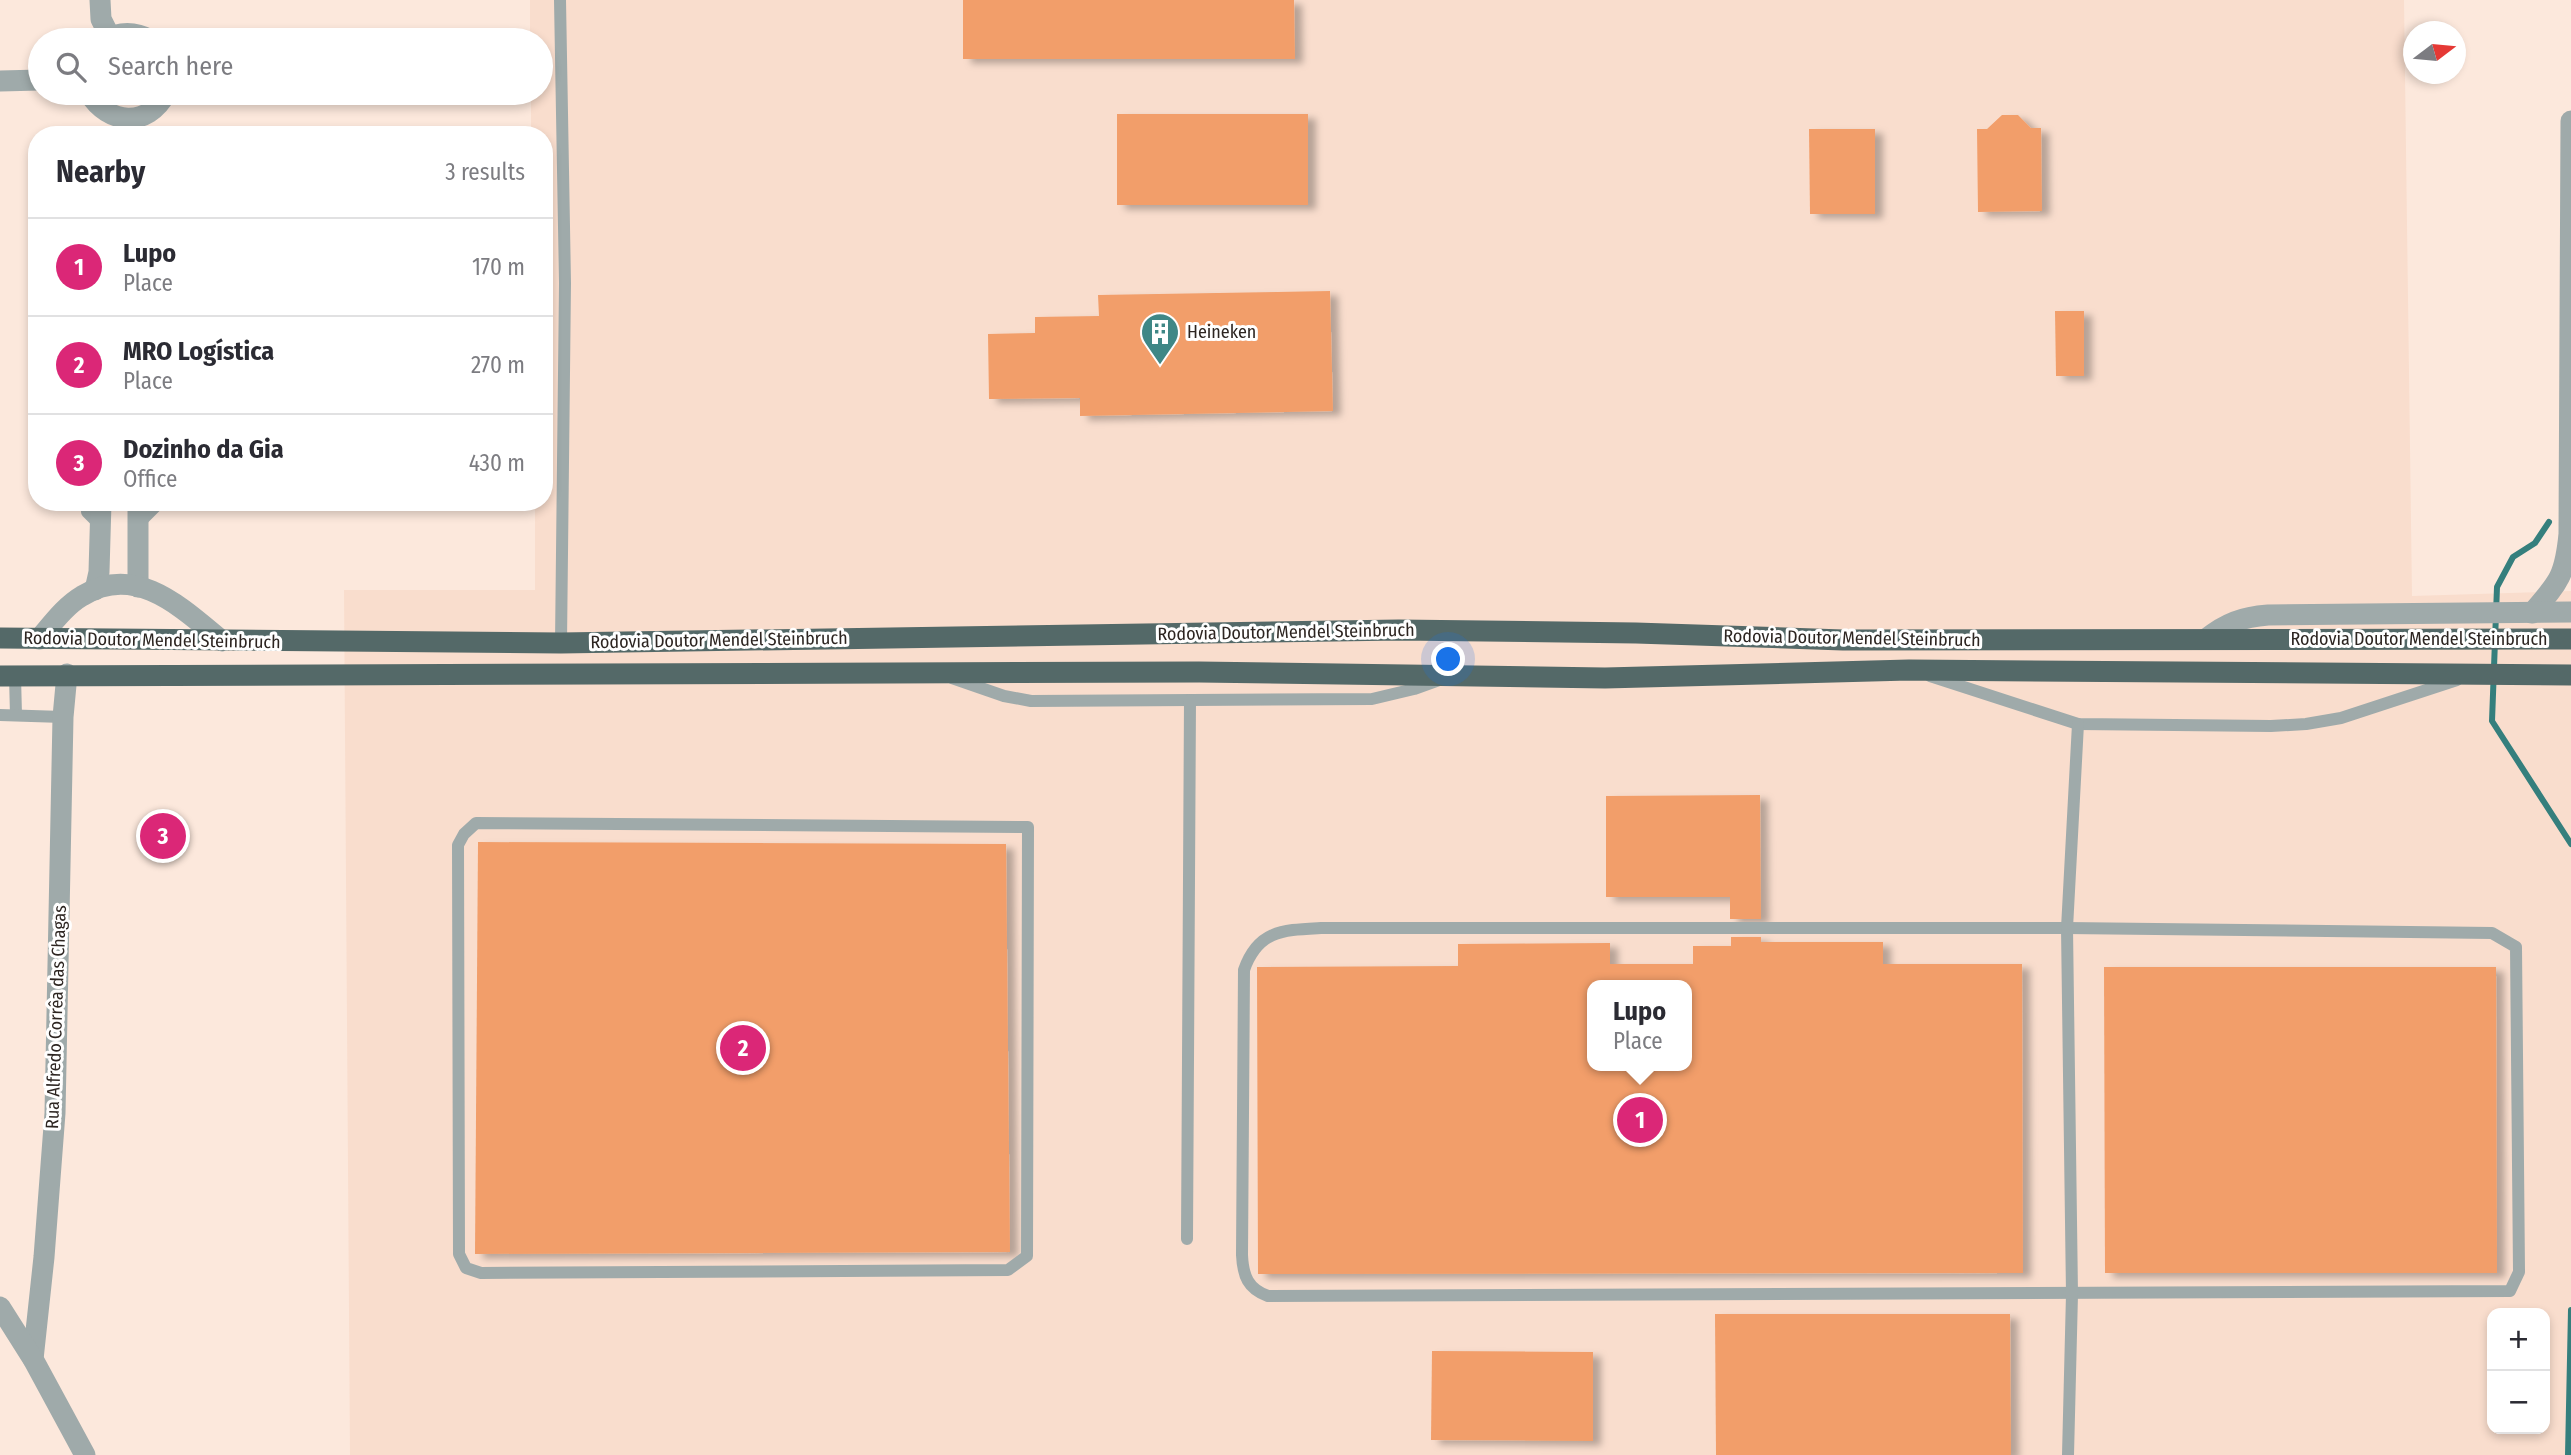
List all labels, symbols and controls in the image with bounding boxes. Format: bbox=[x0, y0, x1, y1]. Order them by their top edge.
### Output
north arrow bbox=[2403, 21, 2466, 84]
search box bbox=[28, 28, 553, 105]
icon: search bbox=[52, 48, 90, 86]
text: Search here bbox=[108, 51, 233, 82]
text: Nearby bbox=[56, 154, 145, 190]
text: 3 results bbox=[445, 158, 525, 186]
text: Lupo bbox=[123, 238, 176, 269]
text: 1 bbox=[74, 253, 84, 281]
text: 170 m bbox=[472, 253, 525, 281]
text: Place bbox=[123, 269, 173, 297]
building icon: Heineken bbox=[1139, 311, 1181, 366]
place label: Heineken bbox=[1187, 321, 1256, 343]
text: MRO Logística bbox=[123, 336, 274, 367]
text: 2 bbox=[74, 351, 84, 379]
text: 270 m bbox=[471, 351, 525, 379]
text: Place bbox=[123, 367, 173, 395]
text: Dozinho da Gia bbox=[123, 434, 284, 465]
text: 3 bbox=[74, 449, 84, 477]
text: 430 m bbox=[469, 449, 525, 477]
text: Office bbox=[123, 465, 177, 493]
street label: Rodovia Doutor Mendel Steinbruch bbox=[1157, 619, 1415, 645]
street label: Rodovia Doutor Mendel Steinbruch bbox=[1723, 625, 1981, 651]
street label: Rodovia Doutor Mendel Steinbruch bbox=[23, 627, 281, 653]
street label: Rodovia Doutor Mendel Steinbruch bbox=[590, 627, 848, 653]
street label: Rodovia Doutor Mendel Steinbruch bbox=[2290, 628, 2548, 650]
your location bbox=[1431, 642, 1465, 676]
pin: 3 bbox=[140, 810, 186, 862]
street label: Rua Alfredo Corrêa das Chagas bbox=[41, 904, 71, 1129]
popup bbox=[1587, 980, 1692, 1071]
text: Lupo bbox=[1613, 996, 1666, 1027]
pin: 2 bbox=[720, 1022, 766, 1074]
text: Place bbox=[1613, 1027, 1663, 1055]
pin: 1 bbox=[1617, 1094, 1663, 1146]
map controls bbox=[2487, 1308, 2550, 1434]
button: + bbox=[2487, 1308, 2550, 1371]
button: − bbox=[2487, 1371, 2550, 1434]

